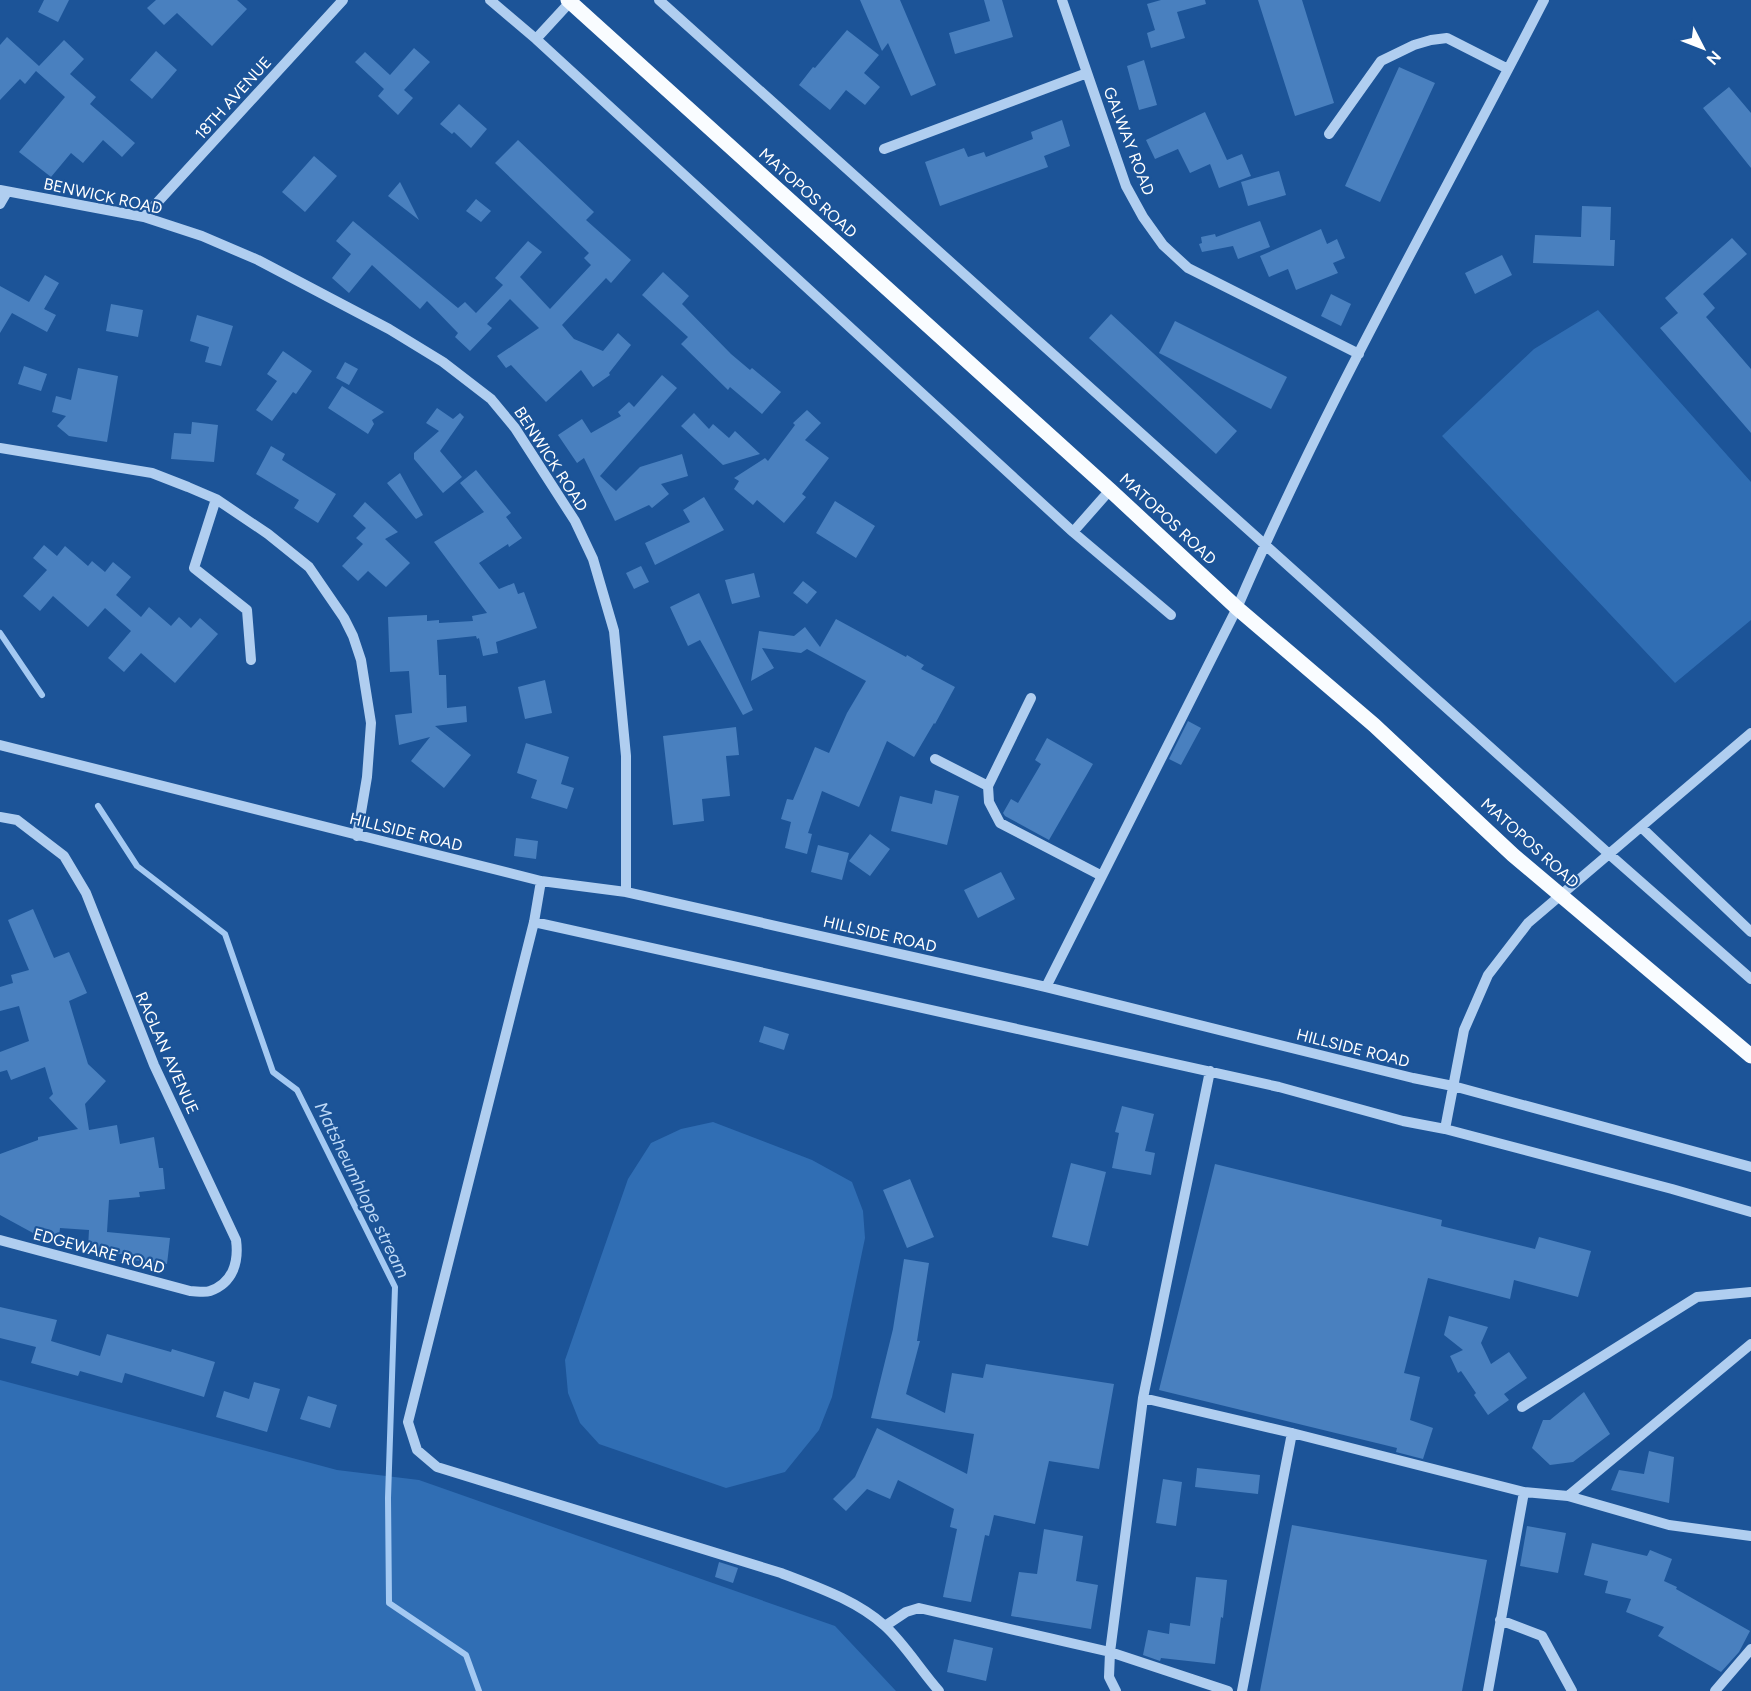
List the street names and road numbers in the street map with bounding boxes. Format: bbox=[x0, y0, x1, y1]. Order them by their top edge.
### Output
street label: 18TH AVENUE bbox=[191, 53, 275, 143]
street label: GALWAY ROAD bbox=[1100, 84, 1158, 198]
street label: MATOPOS ROAD bbox=[755, 144, 861, 242]
street label: BENWICK ROAD bbox=[42, 174, 164, 218]
street label: BENWICK ROAD bbox=[510, 403, 592, 515]
street label: MATOPOS ROAD bbox=[1116, 469, 1220, 569]
street label: MATOPOS ROAD bbox=[1477, 794, 1583, 892]
street label: HILLSIDE ROAD bbox=[347, 809, 465, 855]
street label: HILLSIDE ROAD bbox=[821, 912, 939, 956]
street label: RAGLAN AVENUE bbox=[131, 989, 203, 1117]
street label: HILLSIDE ROAD bbox=[1294, 1025, 1412, 1071]
street label: EDGEWARE ROAD bbox=[31, 1224, 167, 1278]

